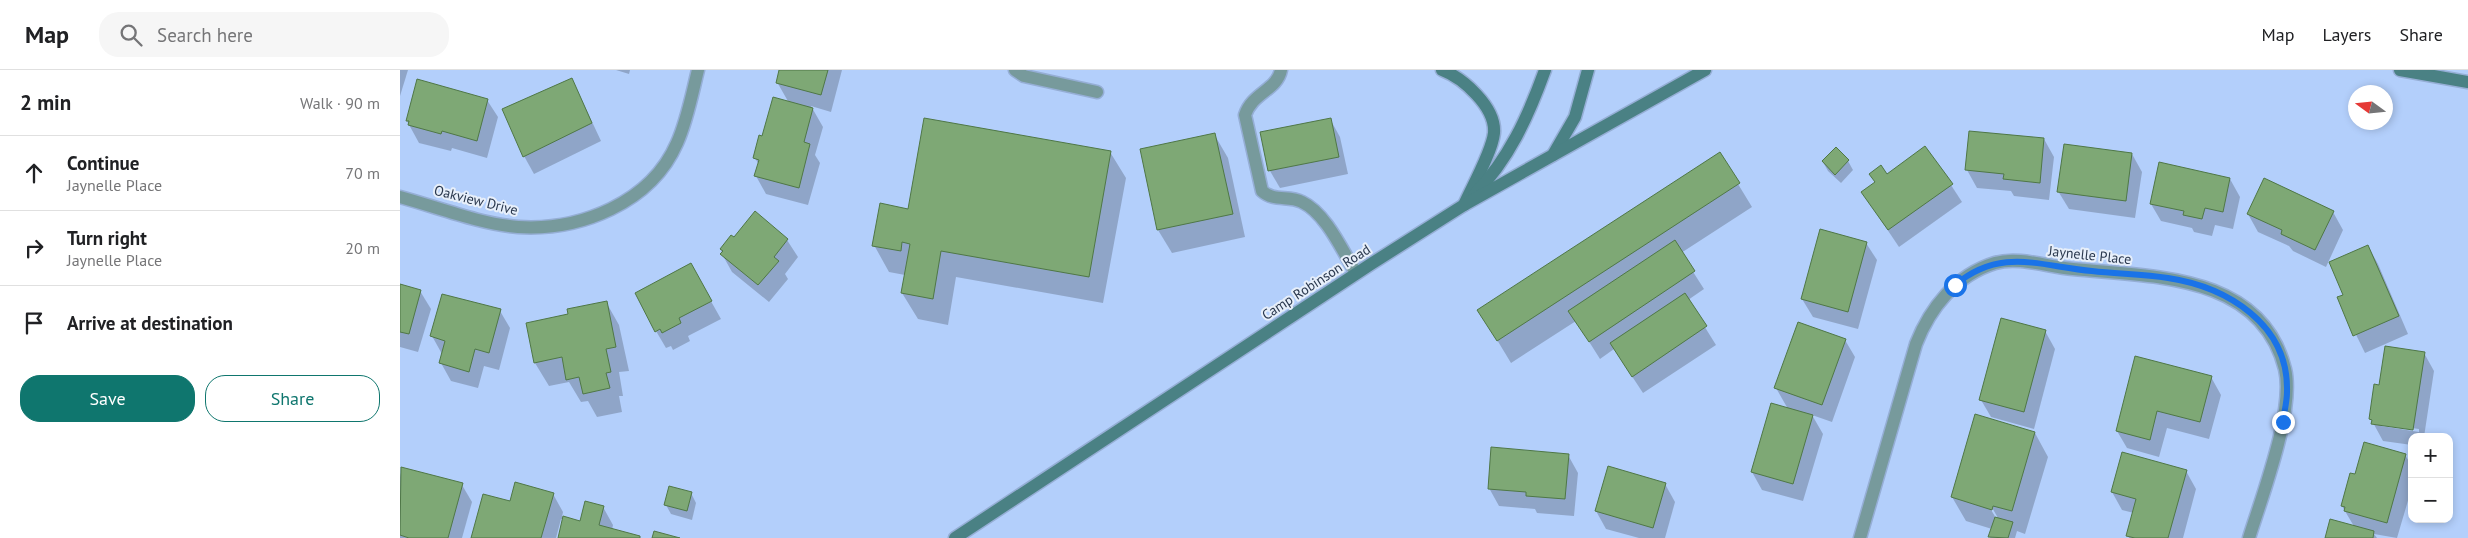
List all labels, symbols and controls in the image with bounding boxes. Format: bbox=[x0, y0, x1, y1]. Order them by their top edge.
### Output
search box bbox=[99, 12, 449, 57]
text: Map bbox=[25, 19, 69, 50]
icon: search bbox=[117, 21, 145, 49]
text: Search here bbox=[157, 23, 253, 47]
text: Map bbox=[2262, 23, 2294, 46]
text: Layers bbox=[2322, 23, 2371, 46]
text: Share bbox=[2399, 23, 2443, 46]
north arrow bbox=[2348, 85, 2393, 130]
text: 2 min bbox=[20, 89, 71, 116]
text: Walk · 90 m bbox=[300, 93, 380, 113]
text: Continue bbox=[67, 151, 139, 175]
icon: ahead bbox=[20, 159, 48, 187]
text: 70 m bbox=[345, 163, 380, 183]
text: Jaynelle Place bbox=[67, 175, 162, 195]
street label: Oakview Drive bbox=[432, 181, 520, 219]
text: Turn right bbox=[67, 226, 147, 250]
icon: right bbox=[20, 234, 48, 262]
text: 20 m bbox=[345, 238, 380, 258]
street label: Camp Robinson Road bbox=[1258, 240, 1374, 324]
street label: Jaynelle Place bbox=[2047, 242, 2132, 268]
text: Jaynelle Place bbox=[67, 250, 162, 270]
route start bbox=[1944, 274, 1967, 297]
icon: arrive bbox=[20, 309, 48, 337]
text: Arrive at destination bbox=[67, 311, 233, 335]
button: Save bbox=[20, 375, 195, 422]
button: Share bbox=[205, 375, 380, 422]
route end bbox=[2272, 411, 2295, 434]
map controls bbox=[2408, 433, 2453, 523]
button: + bbox=[2408, 433, 2453, 478]
button: − bbox=[2408, 478, 2453, 523]

